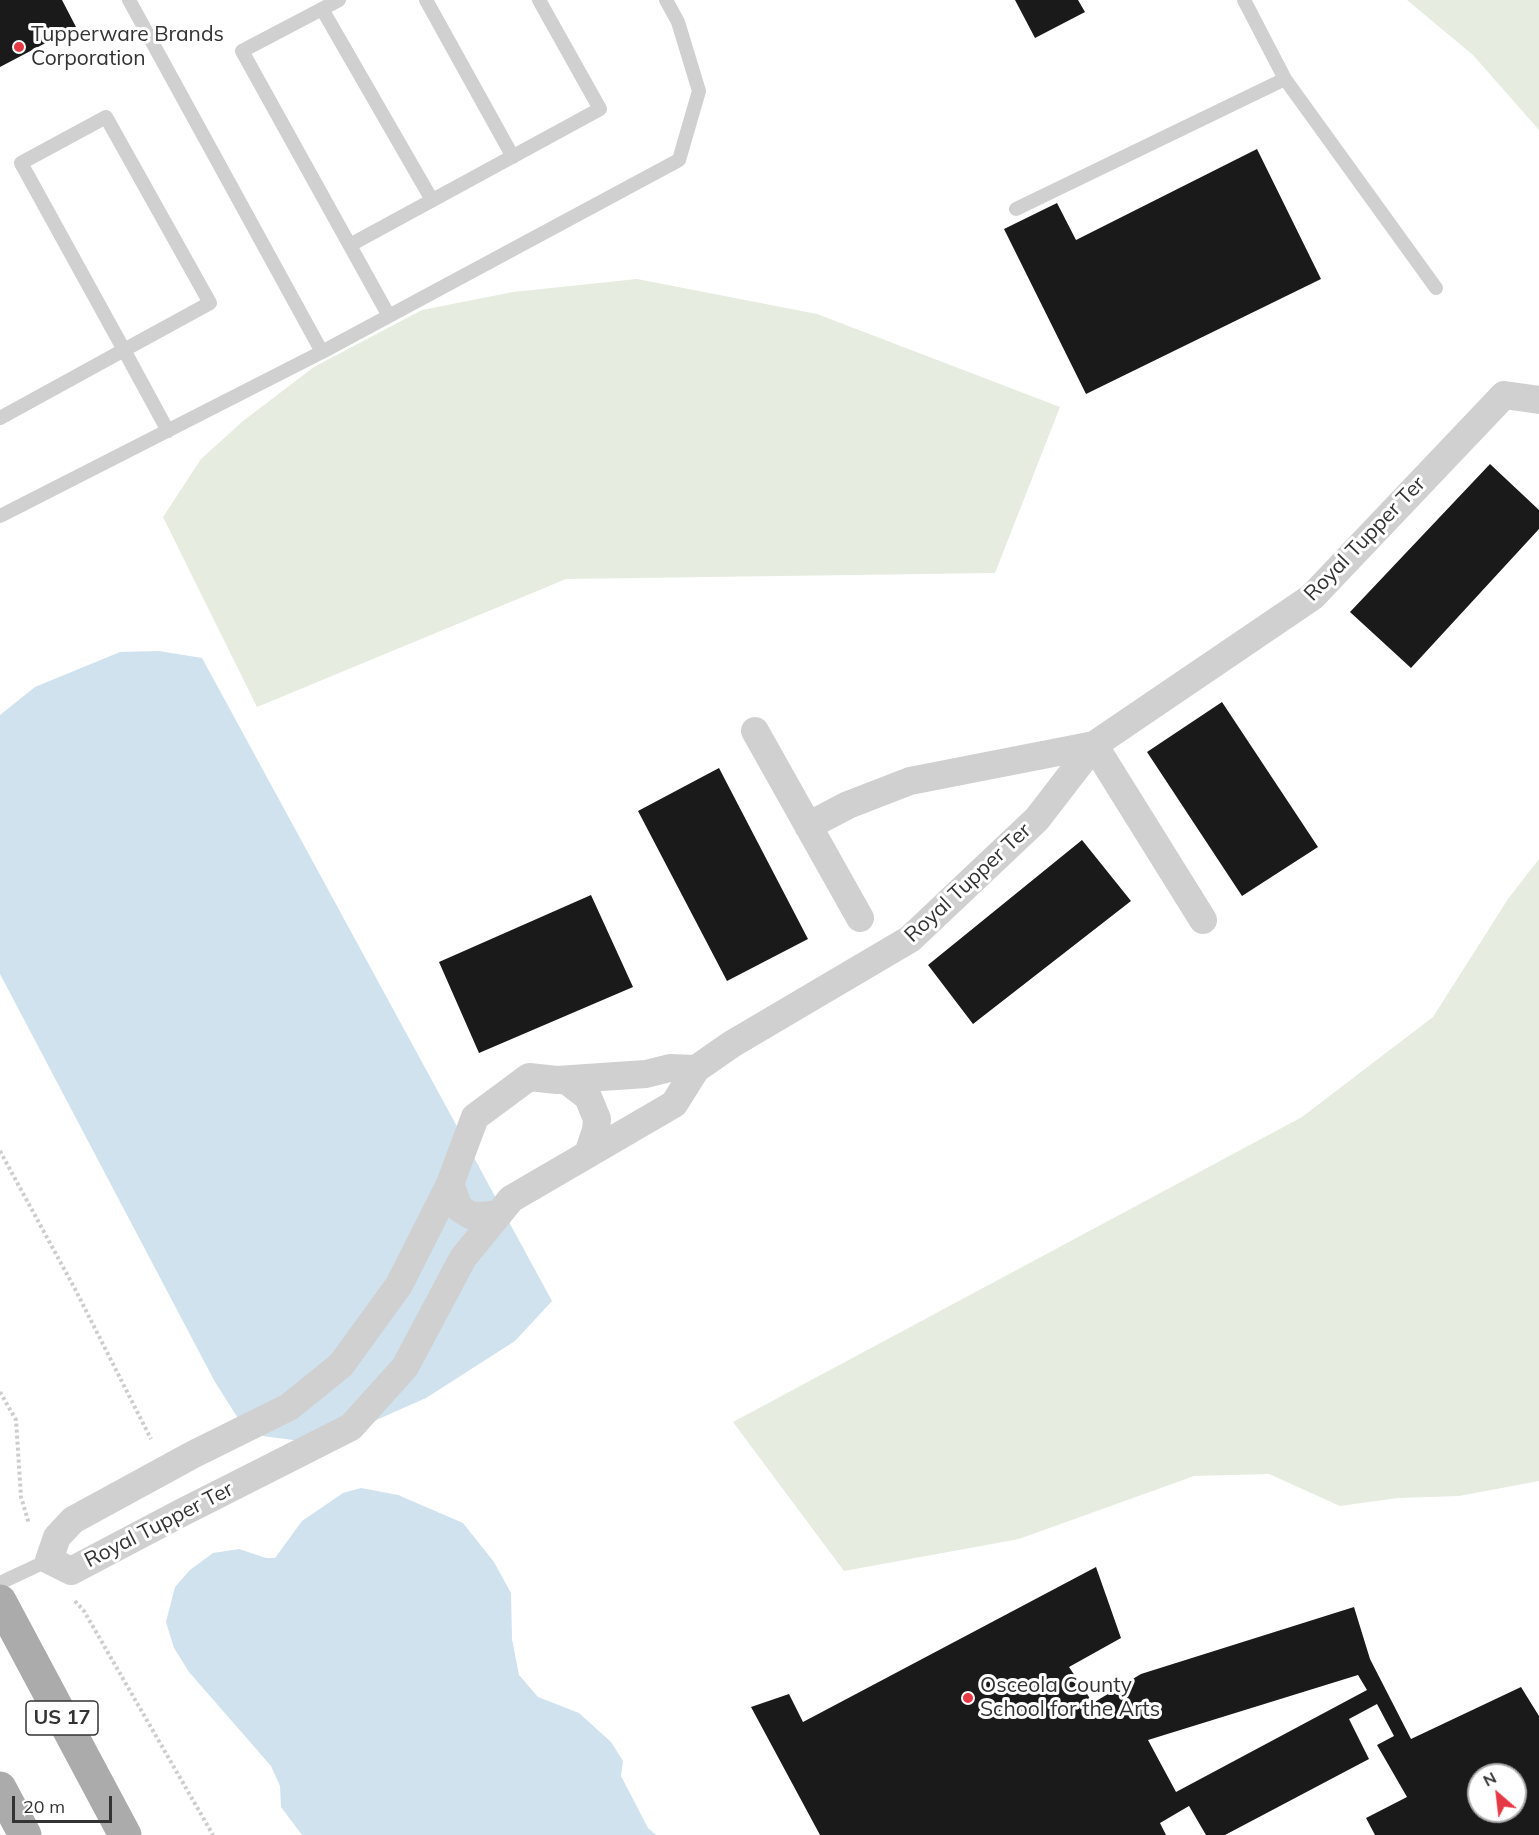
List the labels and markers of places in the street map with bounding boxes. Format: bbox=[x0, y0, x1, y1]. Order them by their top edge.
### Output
place label: Tupperware Brands Corporation bbox=[31, 22, 224, 72]
marker: Tupperware Brands Corporation bbox=[12, 40, 26, 54]
place label: Osceola County School for the Arts bbox=[980, 1673, 1160, 1723]
marker: Osceola County School for the Arts bbox=[961, 1691, 975, 1705]

